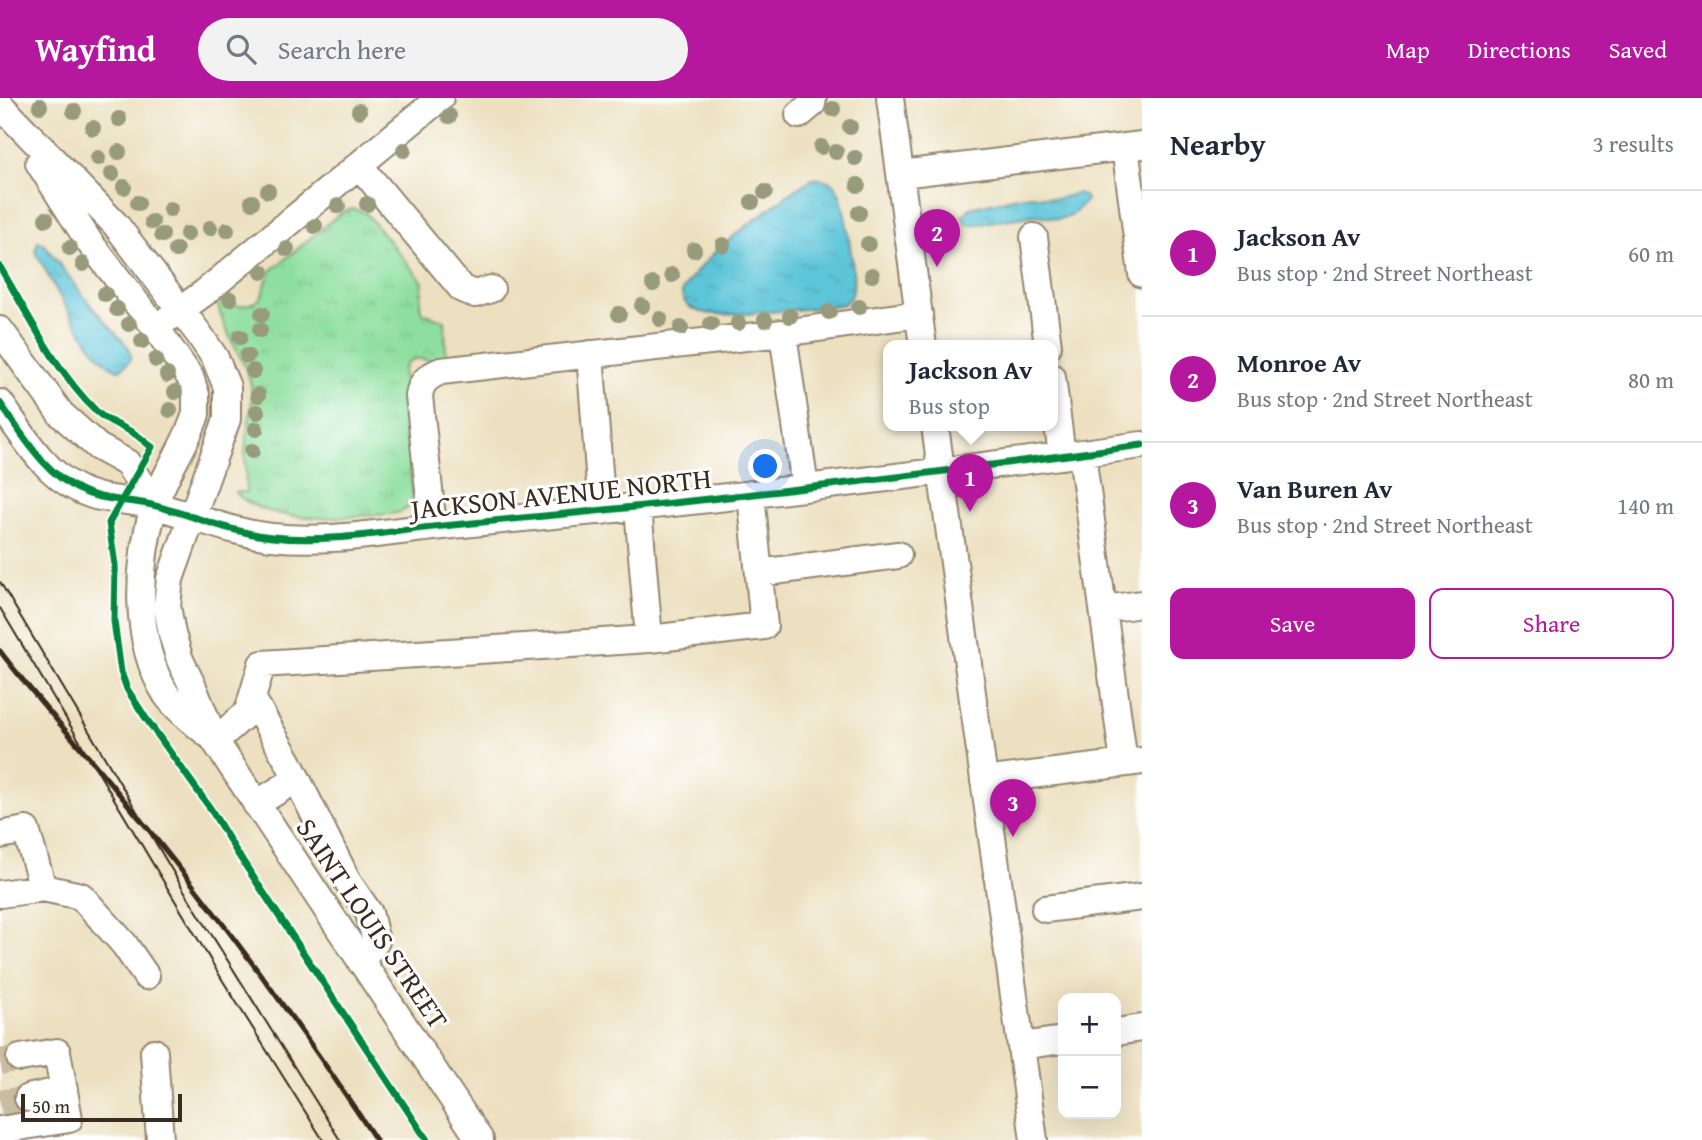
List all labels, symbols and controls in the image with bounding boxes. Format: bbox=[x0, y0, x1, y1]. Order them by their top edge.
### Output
search box bbox=[198, 18, 688, 81]
text: Wayfind bbox=[35, 25, 156, 73]
icon: search bbox=[222, 30, 260, 68]
text: Search here bbox=[278, 30, 406, 69]
text: Map bbox=[1386, 32, 1430, 67]
text: Directions bbox=[1468, 32, 1571, 67]
text: Saved bbox=[1609, 32, 1667, 67]
text: Nearby bbox=[1170, 122, 1266, 166]
text: 3 results bbox=[1593, 127, 1674, 160]
pin: 2 bbox=[914, 209, 960, 267]
text: Jackson Av bbox=[1237, 217, 1360, 256]
text: 1 bbox=[1187, 237, 1199, 270]
text: 60 m bbox=[1628, 237, 1674, 270]
text: Bus stop · 2nd Street Northeast bbox=[1237, 256, 1533, 289]
popup bbox=[883, 340, 1058, 431]
text: Monroe Av bbox=[1237, 343, 1361, 382]
text: Jackson Av bbox=[909, 350, 1032, 389]
text: 2 bbox=[1187, 363, 1199, 396]
text: 80 m bbox=[1628, 363, 1674, 396]
text: Bus stop · 2nd Street Northeast bbox=[1237, 382, 1533, 415]
text: Bus stop bbox=[909, 389, 990, 422]
your location bbox=[748, 449, 782, 483]
pin: 1 bbox=[947, 454, 993, 512]
street label: JACKSON AVENUE NORTH bbox=[406, 457, 713, 529]
text: Van Buren Av bbox=[1237, 469, 1392, 508]
text: 3 bbox=[1187, 489, 1199, 522]
text: 140 m bbox=[1617, 489, 1674, 522]
text: Bus stop · 2nd Street Northeast bbox=[1237, 508, 1533, 541]
button: Save bbox=[1170, 588, 1415, 659]
button: Share bbox=[1429, 588, 1674, 659]
pin: 3 bbox=[990, 779, 1036, 837]
street label: SAINT LOUIS STREET bbox=[287, 809, 459, 1037]
map controls bbox=[1058, 993, 1121, 1119]
button: + bbox=[1058, 993, 1121, 1056]
button: − bbox=[1058, 1056, 1121, 1119]
scale bar bbox=[21, 1091, 182, 1123]
text: 50 m bbox=[32, 1092, 70, 1120]

